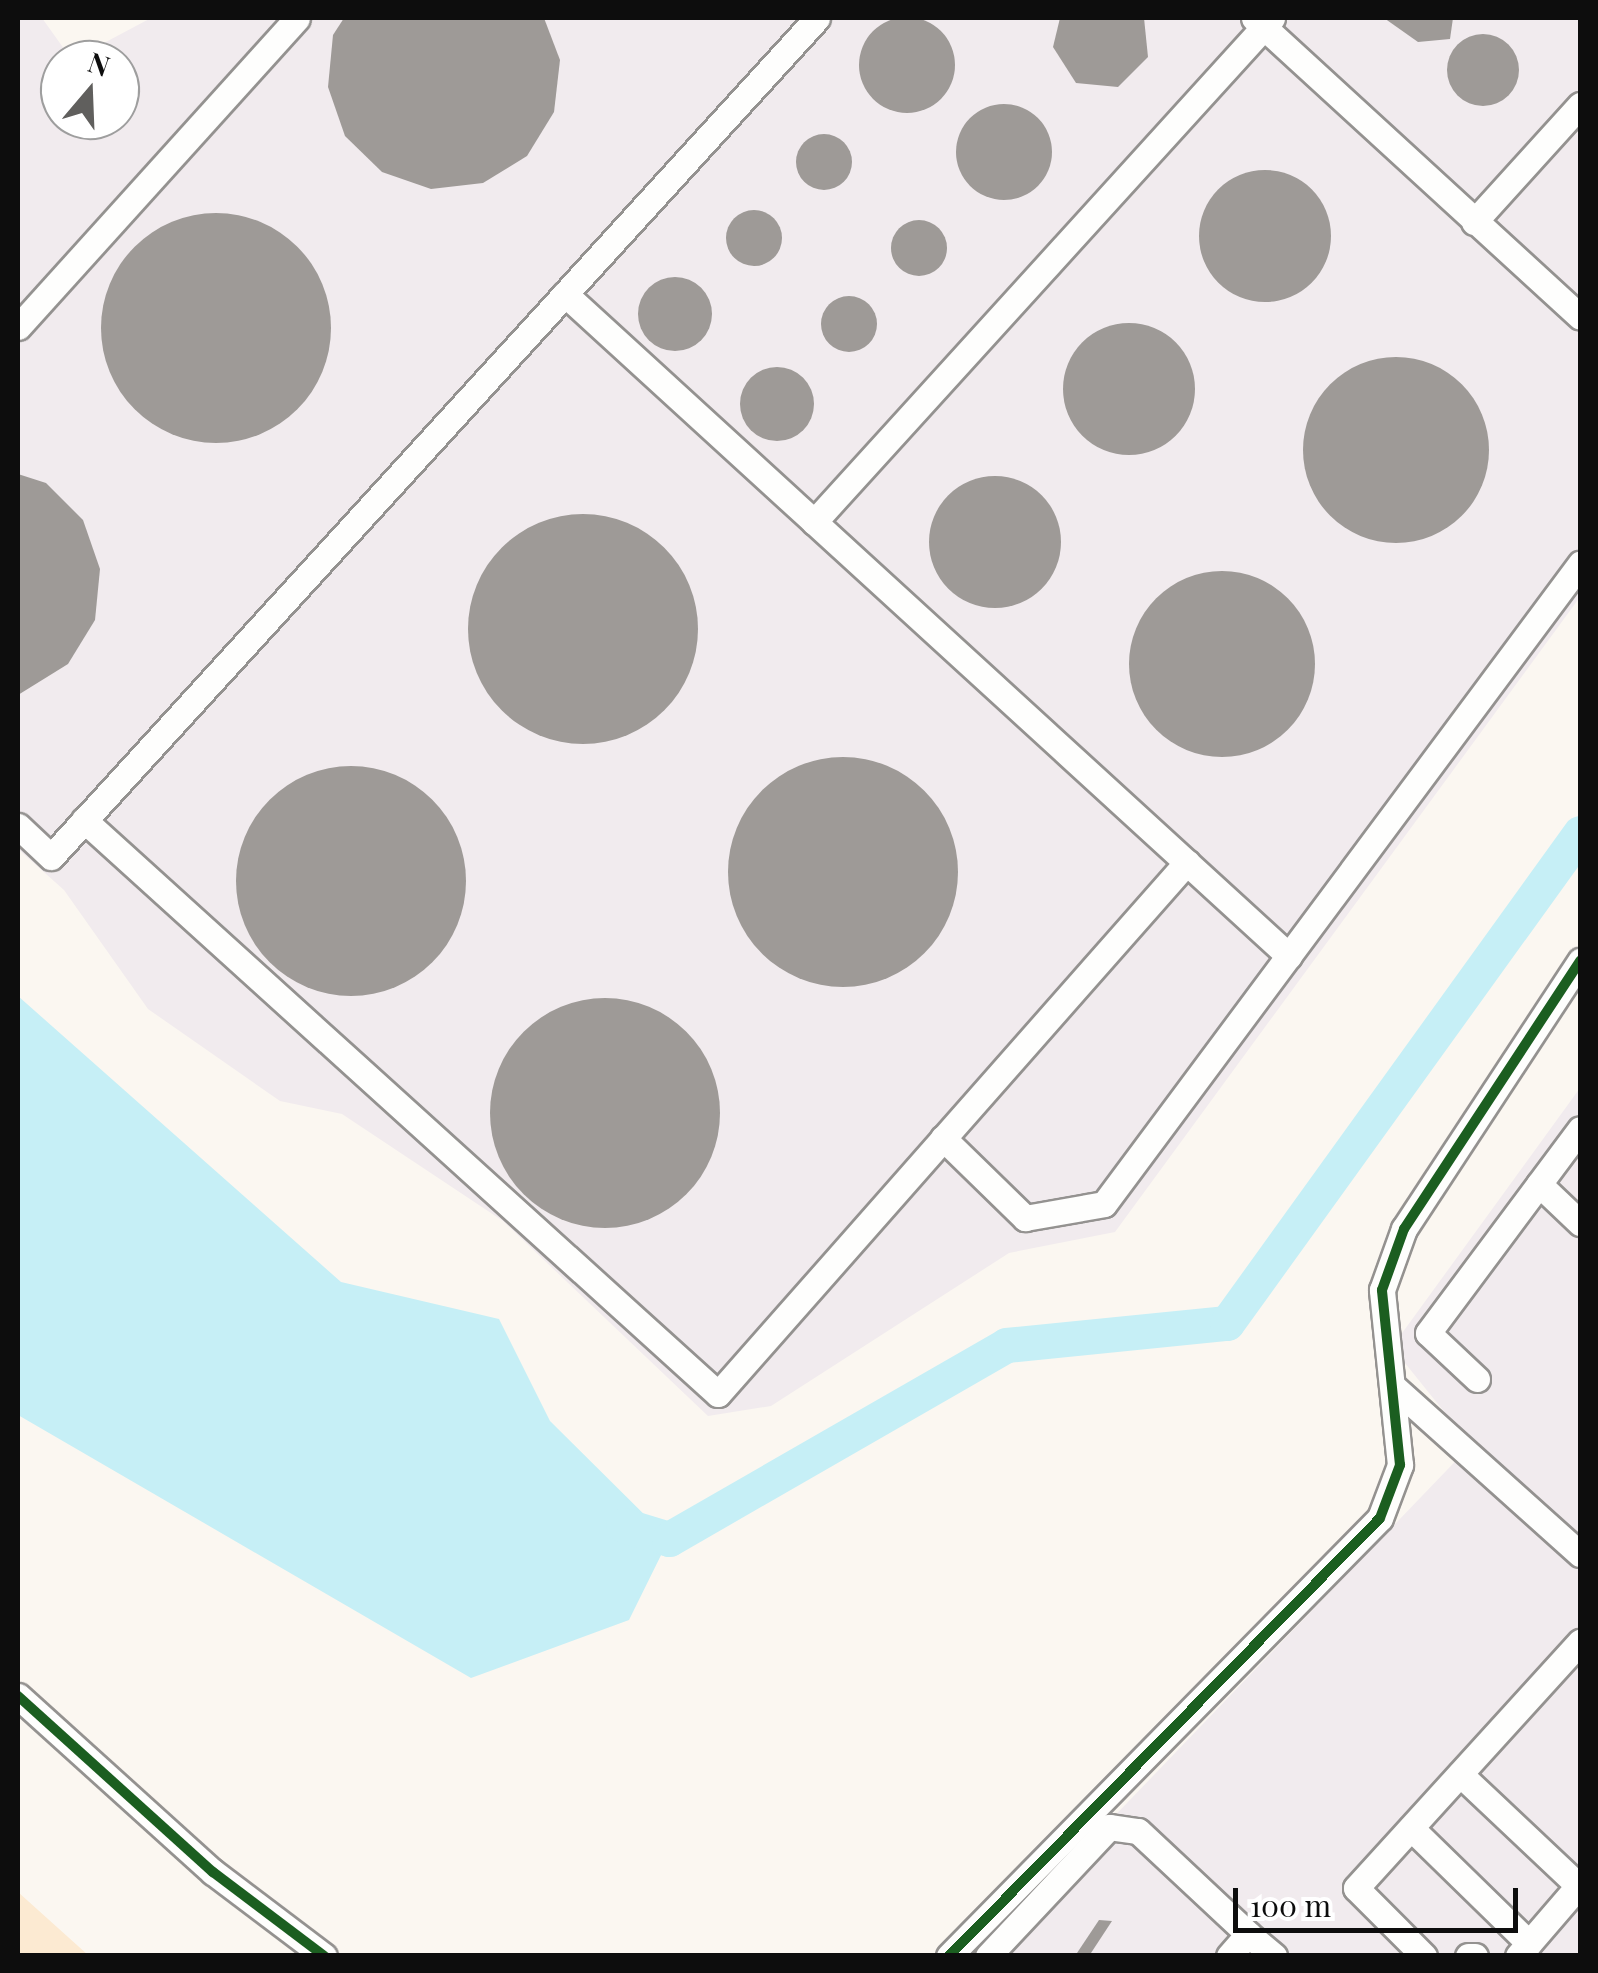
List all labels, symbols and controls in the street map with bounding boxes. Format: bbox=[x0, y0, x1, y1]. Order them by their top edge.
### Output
north arrow bbox=[40, 40, 140, 140]
text: N bbox=[84, 42, 115, 84]
scale bar bbox=[1238, 1868, 1523, 1930]
text: 100 m bbox=[1250, 1885, 1331, 1925]

